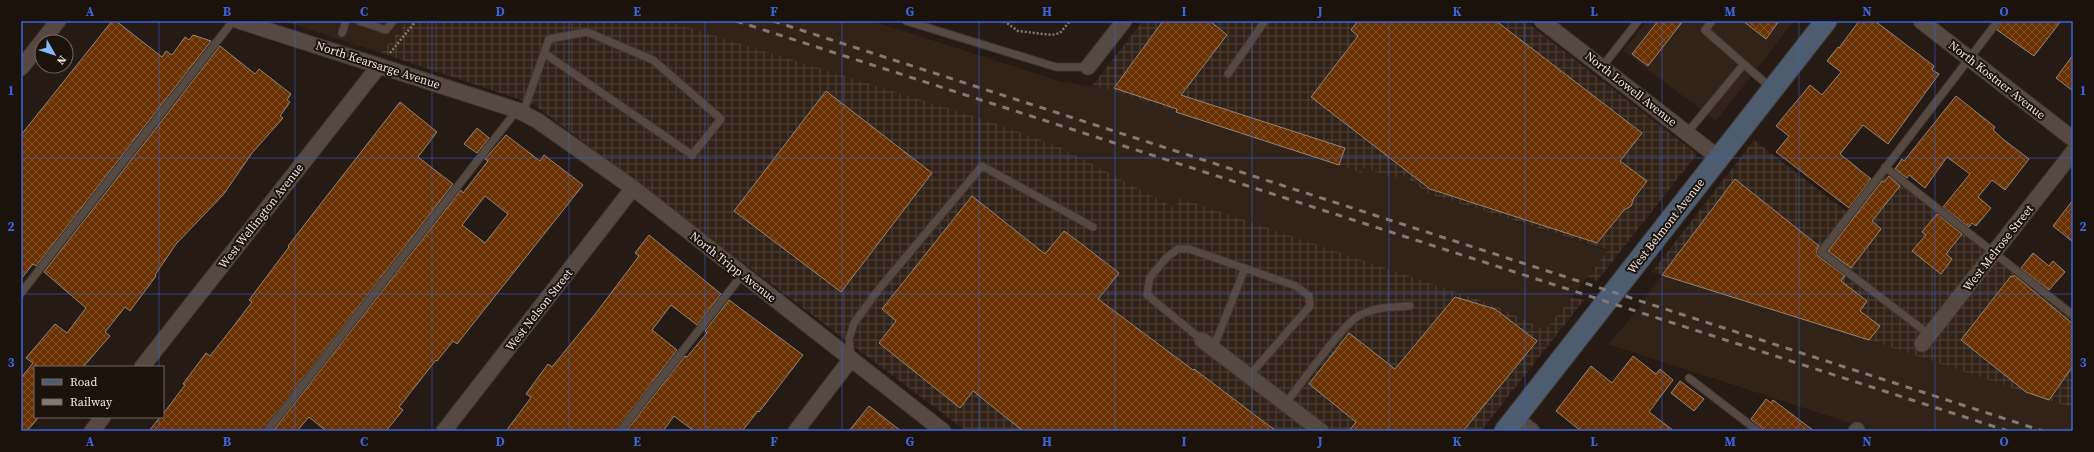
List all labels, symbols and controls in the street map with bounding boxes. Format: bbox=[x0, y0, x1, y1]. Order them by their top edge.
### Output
text: A bbox=[86, 3, 95, 20]
text: B bbox=[223, 3, 232, 20]
text: C bbox=[360, 3, 368, 20]
text: D bbox=[495, 3, 505, 20]
text: E bbox=[633, 3, 641, 20]
text: F bbox=[770, 3, 778, 20]
text: G bbox=[906, 3, 915, 20]
text: H bbox=[1042, 3, 1052, 20]
text: I bbox=[1181, 3, 1187, 20]
text: J bbox=[1316, 3, 1323, 20]
text: K bbox=[1452, 3, 1462, 20]
text: L bbox=[1590, 3, 1598, 20]
text: M bbox=[1724, 3, 1736, 20]
text: N bbox=[1862, 3, 1872, 20]
text: O bbox=[1999, 3, 2009, 20]
north arrow bbox=[34, 34, 74, 74]
street label: North Kearsarge Avenue bbox=[314, 37, 442, 93]
street label: North Kostner Avenue bbox=[1945, 37, 2049, 123]
street label: North Lowell Avenue bbox=[1582, 48, 1680, 130]
text: N bbox=[53, 52, 70, 68]
text: 1 bbox=[7, 82, 15, 99]
text: 1 bbox=[2079, 82, 2087, 99]
street label: West Wellington Avenue bbox=[215, 160, 307, 272]
street label: West Belmont Avenue bbox=[1624, 175, 1708, 277]
street label: West Melrose Street bbox=[1959, 201, 2037, 295]
text: 2 bbox=[7, 218, 15, 235]
text: 2 bbox=[2079, 218, 2087, 235]
street label: North Tripp Avenue bbox=[686, 228, 780, 306]
street label: West Nelson Street bbox=[502, 266, 576, 354]
text: 3 bbox=[7, 354, 15, 371]
text: 3 bbox=[2079, 354, 2087, 371]
legend bbox=[34, 366, 164, 418]
text: Road bbox=[70, 374, 97, 390]
text: Railway bbox=[70, 394, 113, 410]
text: A bbox=[86, 433, 95, 450]
text: B bbox=[223, 433, 232, 450]
text: C bbox=[360, 433, 368, 450]
text: D bbox=[495, 433, 505, 450]
text: E bbox=[633, 433, 641, 450]
text: F bbox=[770, 433, 778, 450]
text: G bbox=[906, 433, 915, 450]
text: H bbox=[1042, 433, 1052, 450]
text: I bbox=[1181, 433, 1187, 450]
text: J bbox=[1316, 433, 1323, 450]
text: K bbox=[1452, 433, 1462, 450]
text: L bbox=[1590, 433, 1598, 450]
text: M bbox=[1724, 433, 1736, 450]
text: N bbox=[1862, 433, 1872, 450]
text: O bbox=[1999, 433, 2009, 450]

